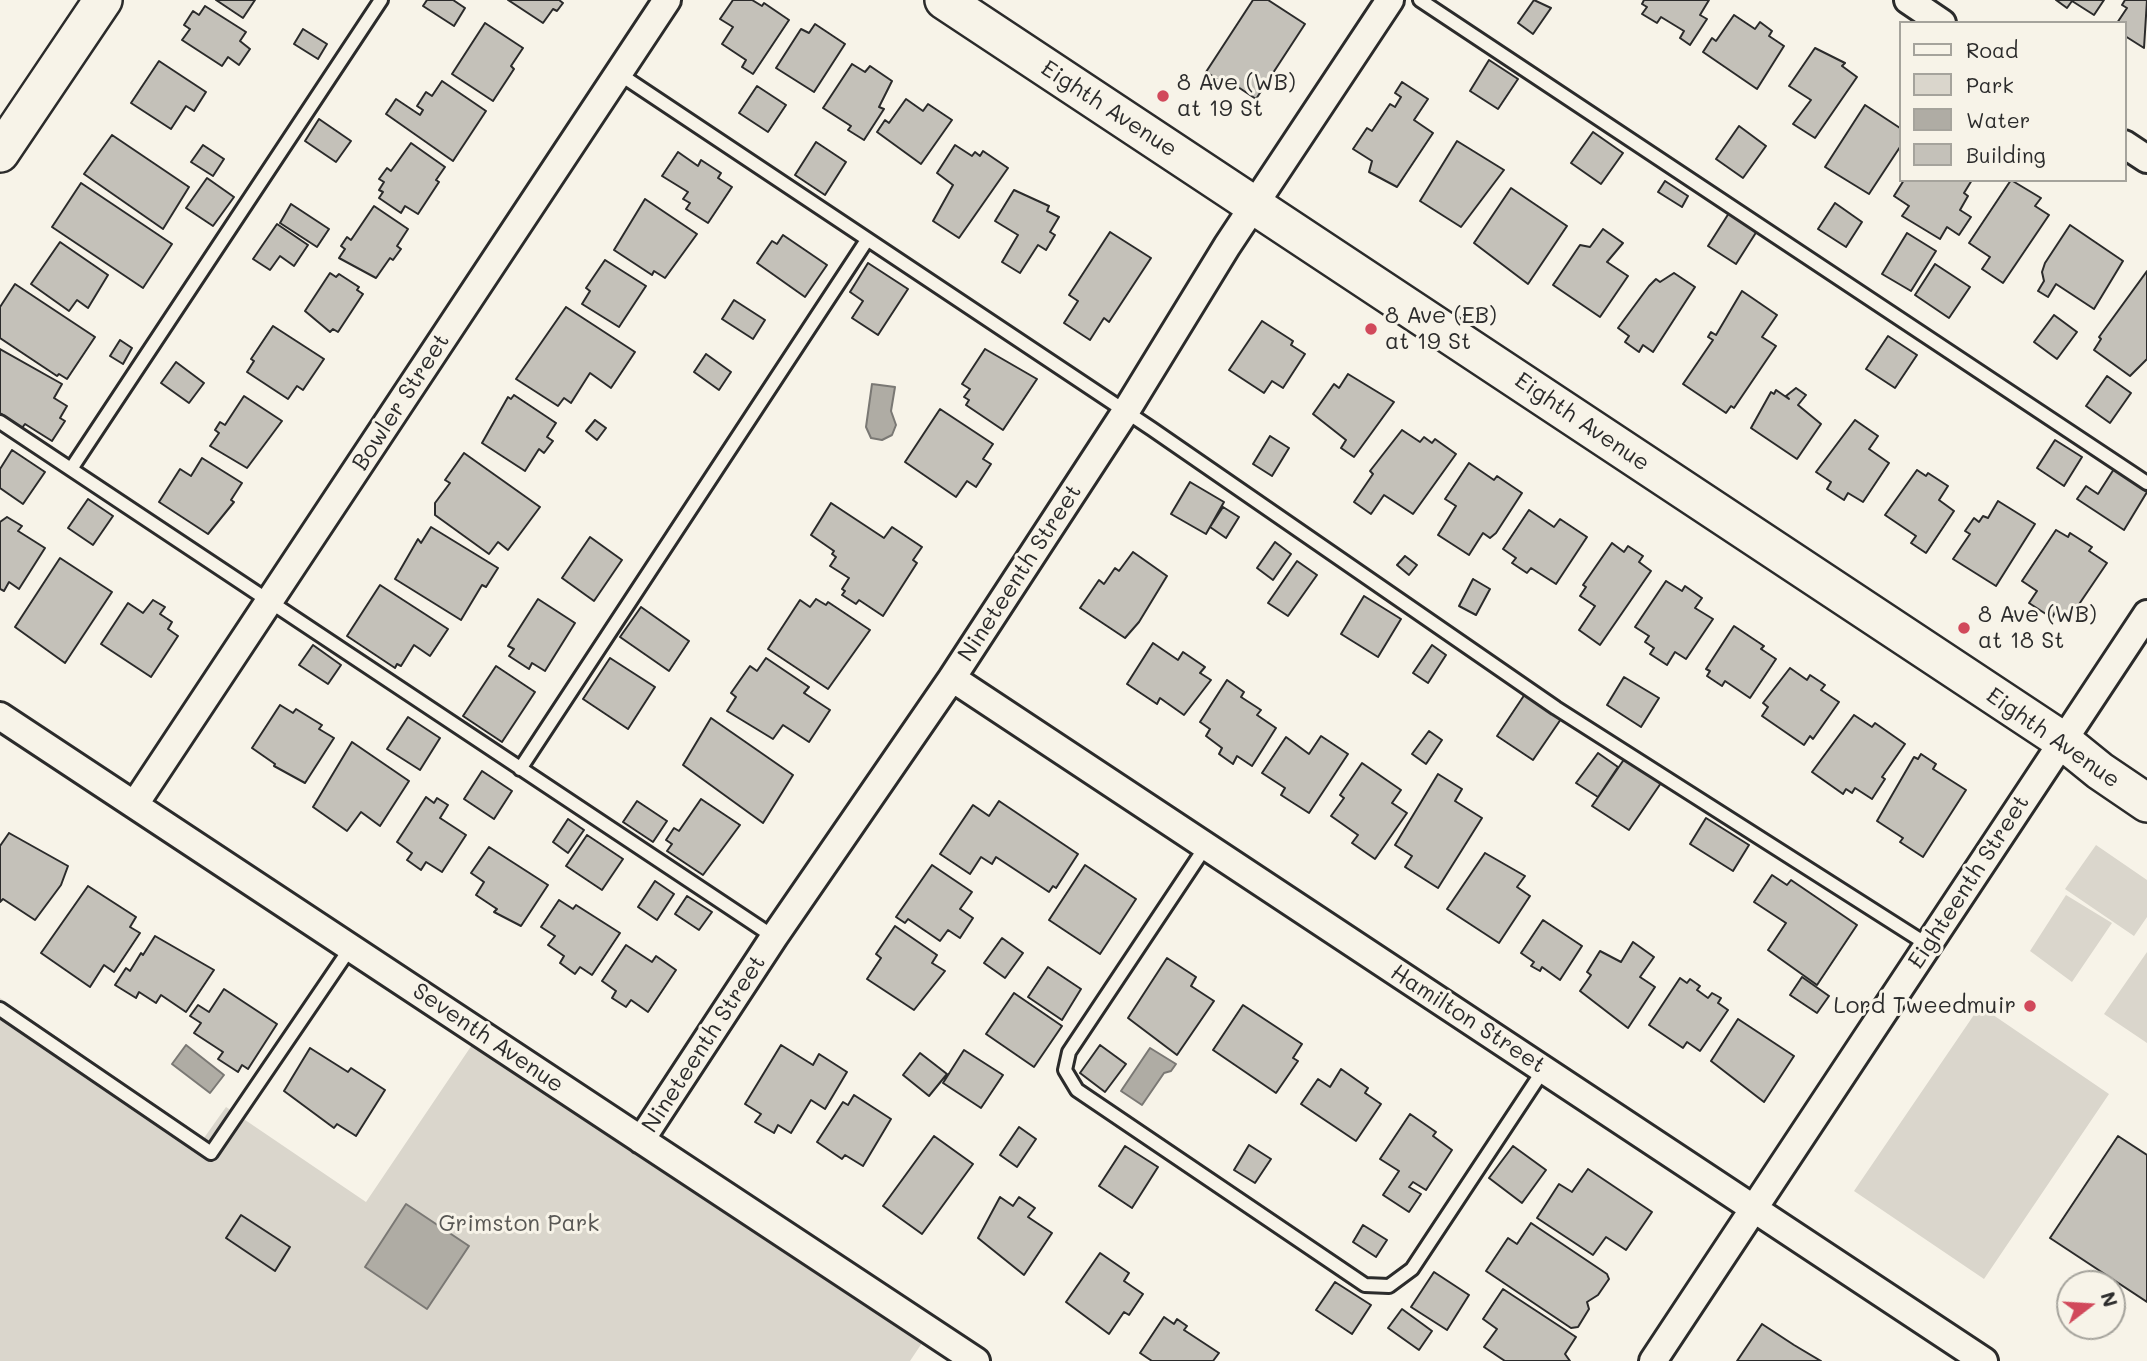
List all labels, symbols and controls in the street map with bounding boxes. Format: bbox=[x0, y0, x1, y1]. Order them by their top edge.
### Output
legend bbox=[1898, 21, 2126, 182]
text: Road bbox=[1966, 36, 2018, 63]
street label: Eighth Avenue bbox=[1036, 55, 1182, 163]
place label: 8 Ave (WB) at 19 St bbox=[1177, 69, 1296, 123]
text: Park bbox=[1966, 71, 2014, 98]
marker: 8 Ave (WB) at 19 St bbox=[1155, 88, 1171, 104]
text: Water bbox=[1966, 106, 2030, 133]
text: Building bbox=[1966, 141, 2046, 168]
place label: 8 Ave (EB) at 19 St bbox=[1385, 302, 1497, 356]
marker: 8 Ave (EB) at 19 St bbox=[1363, 321, 1379, 337]
street label: Bowler Street bbox=[346, 328, 456, 476]
street label: Eighth Avenue bbox=[1509, 367, 1655, 477]
street label: Nineteenth Street bbox=[952, 479, 1088, 667]
place label: 8 Ave (WB) at 18 St bbox=[1978, 601, 2097, 655]
marker: 8 Ave (WB) at 18 St bbox=[1956, 620, 1972, 636]
street label: Eighth Avenue bbox=[1981, 682, 2125, 794]
street label: Eighteenth Street bbox=[1903, 790, 2035, 974]
street label: Nineteenth Street bbox=[636, 950, 772, 1138]
street label: Hamilton Street bbox=[1385, 959, 1551, 1079]
street label: Seventh Avenue bbox=[407, 977, 569, 1099]
place label: Lord Tweedmuir bbox=[1834, 992, 2016, 1020]
marker: Lord Tweedmuir bbox=[2022, 998, 2038, 1014]
park label: Grimston Park bbox=[438, 1210, 600, 1238]
north arrow bbox=[2056, 1270, 2126, 1340]
text: N bbox=[2096, 1289, 2124, 1310]

